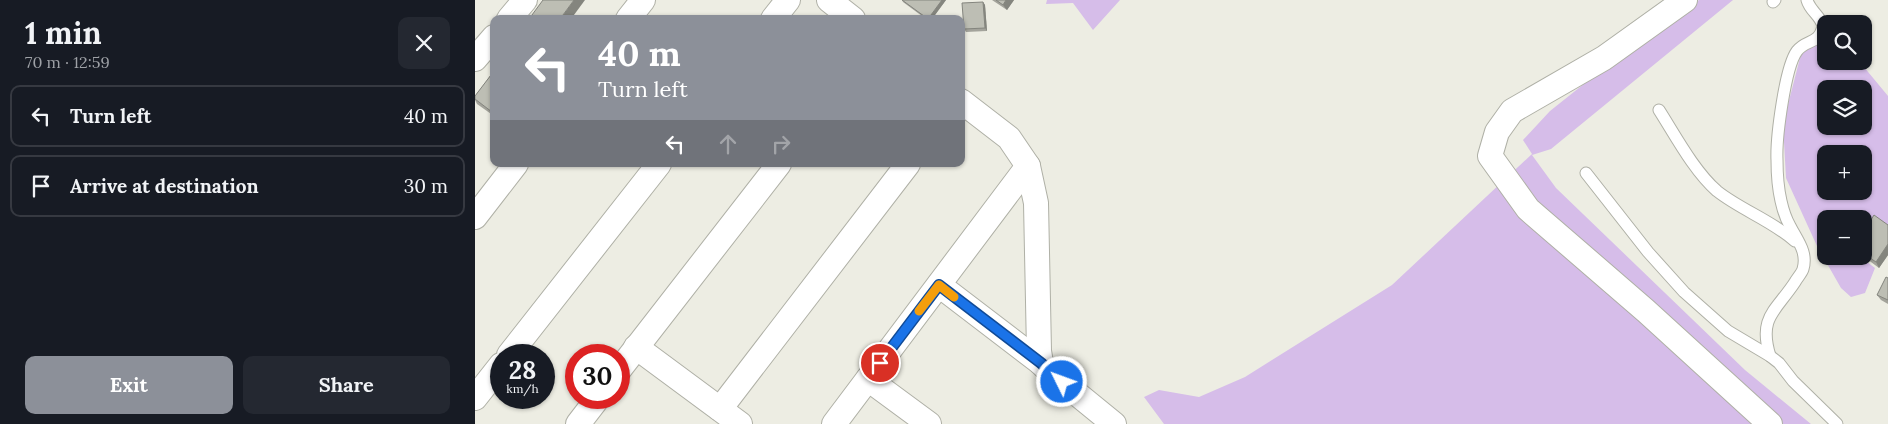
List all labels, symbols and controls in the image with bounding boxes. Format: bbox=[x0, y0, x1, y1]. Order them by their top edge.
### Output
text: 1 min bbox=[25, 14, 102, 52]
map controls bbox=[1817, 15, 1872, 265]
button: search bbox=[1817, 15, 1872, 70]
button: close bbox=[398, 17, 450, 69]
text: 40 m bbox=[598, 31, 681, 76]
icon: left bbox=[515, 35, 580, 100]
text: 70 m · 12:59 bbox=[25, 52, 110, 72]
text: Turn left bbox=[598, 75, 688, 103]
button: layers bbox=[1817, 80, 1872, 135]
icon: left bbox=[27, 102, 55, 130]
text: Turn left bbox=[70, 104, 151, 128]
text: 40 m bbox=[404, 104, 448, 128]
icon: left bbox=[661, 130, 689, 158]
icon: ahead bbox=[714, 130, 742, 158]
icon: right bbox=[767, 130, 795, 158]
button: + bbox=[1817, 145, 1872, 200]
icon: arrive bbox=[27, 172, 55, 200]
text: Arrive at destination bbox=[70, 174, 259, 198]
text: 30 m bbox=[404, 174, 448, 198]
button: − bbox=[1817, 210, 1872, 265]
pin bbox=[859, 342, 901, 384]
speed limit sign: 30 bbox=[565, 344, 630, 409]
icon: arrive bbox=[866, 349, 894, 377]
text: 28 bbox=[509, 354, 536, 386]
position arrow bbox=[1035, 355, 1087, 407]
button: Exit bbox=[25, 356, 233, 414]
button: Share bbox=[243, 356, 450, 414]
text: km/h bbox=[506, 381, 539, 396]

